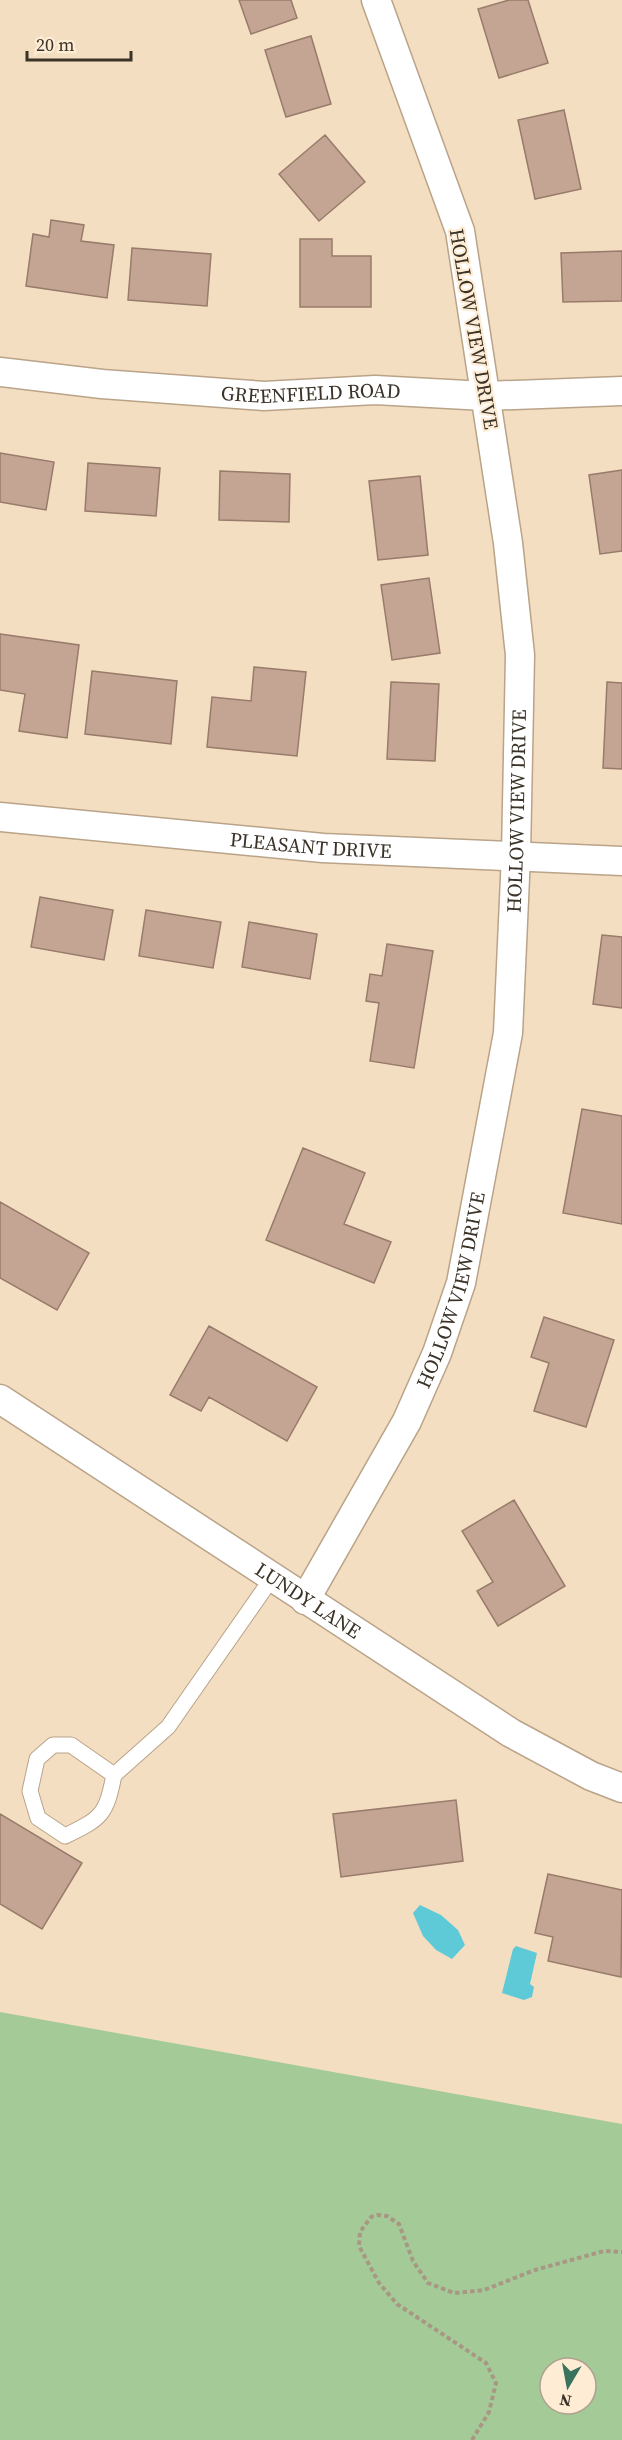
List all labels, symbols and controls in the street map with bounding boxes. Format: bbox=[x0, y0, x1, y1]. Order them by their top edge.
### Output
scale bar bbox=[27, 24, 130, 62]
text: 20 m bbox=[36, 32, 74, 57]
street label: HOLLOW VIEW DRIVE bbox=[443, 226, 505, 432]
street label: GREENFIELD ROAD bbox=[220, 376, 401, 410]
street label: HOLLOW VIEW DRIVE bbox=[499, 709, 533, 913]
street label: PLEASANT DRIVE bbox=[229, 825, 392, 865]
street label: HOLLOW VIEW DRIVE bbox=[409, 1190, 492, 1393]
street label: LUNDY LANE bbox=[250, 1555, 366, 1645]
north arrow bbox=[538, 2356, 598, 2416]
text: N bbox=[557, 2389, 573, 2413]

